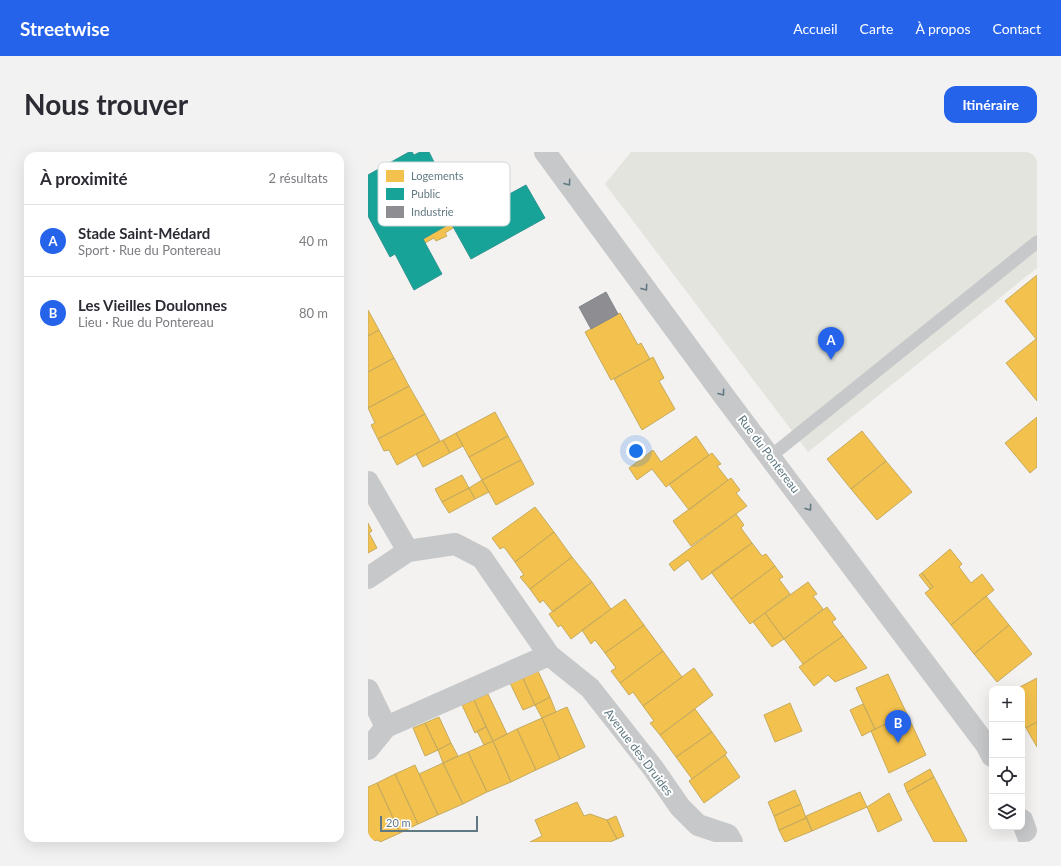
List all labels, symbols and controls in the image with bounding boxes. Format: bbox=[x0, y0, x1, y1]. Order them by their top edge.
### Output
text: Streetwise bbox=[20, 17, 110, 40]
text: Accueil bbox=[793, 20, 838, 37]
text: Carte bbox=[860, 20, 893, 37]
text: À propos bbox=[915, 20, 970, 37]
text: Contact bbox=[992, 20, 1041, 37]
button: Itinéraire bbox=[944, 86, 1037, 123]
text: Nous trouver bbox=[24, 87, 188, 121]
legend bbox=[378, 162, 510, 226]
text: À proximité bbox=[40, 168, 128, 189]
text: Logements bbox=[411, 169, 464, 182]
text: 2 résultats bbox=[269, 170, 328, 186]
one-way arrow bbox=[563, 179, 570, 186]
text: Public bbox=[411, 187, 440, 200]
text: Industrie bbox=[411, 205, 454, 218]
text: Stade Saint-Médard bbox=[78, 224, 210, 242]
text: A bbox=[48, 233, 58, 249]
text: 40 m bbox=[299, 233, 328, 249]
text: Sport · Rue du Pontereau bbox=[78, 242, 221, 258]
one-way arrow bbox=[640, 284, 647, 291]
text: Les Vieilles Doulonnes bbox=[78, 296, 227, 314]
text: B bbox=[49, 305, 57, 321]
text: 80 m bbox=[299, 305, 328, 321]
text: Lieu · Rue du Pontereau bbox=[78, 314, 214, 330]
pin: A bbox=[818, 327, 844, 360]
one-way arrow bbox=[717, 389, 725, 396]
street label: Rue du Pontereau bbox=[735, 412, 803, 496]
your location bbox=[626, 441, 646, 461]
one-way arrow bbox=[804, 503, 811, 510]
map controls bbox=[989, 686, 1025, 830]
button: + bbox=[989, 686, 1025, 722]
street label: Avenue des Druides bbox=[601, 705, 677, 799]
pin: B bbox=[885, 710, 911, 743]
button: − bbox=[989, 722, 1025, 758]
button: locate bbox=[989, 758, 1025, 794]
button: layers bbox=[989, 794, 1025, 830]
scale bar bbox=[380, 814, 478, 833]
text: 20 m bbox=[386, 816, 411, 829]

